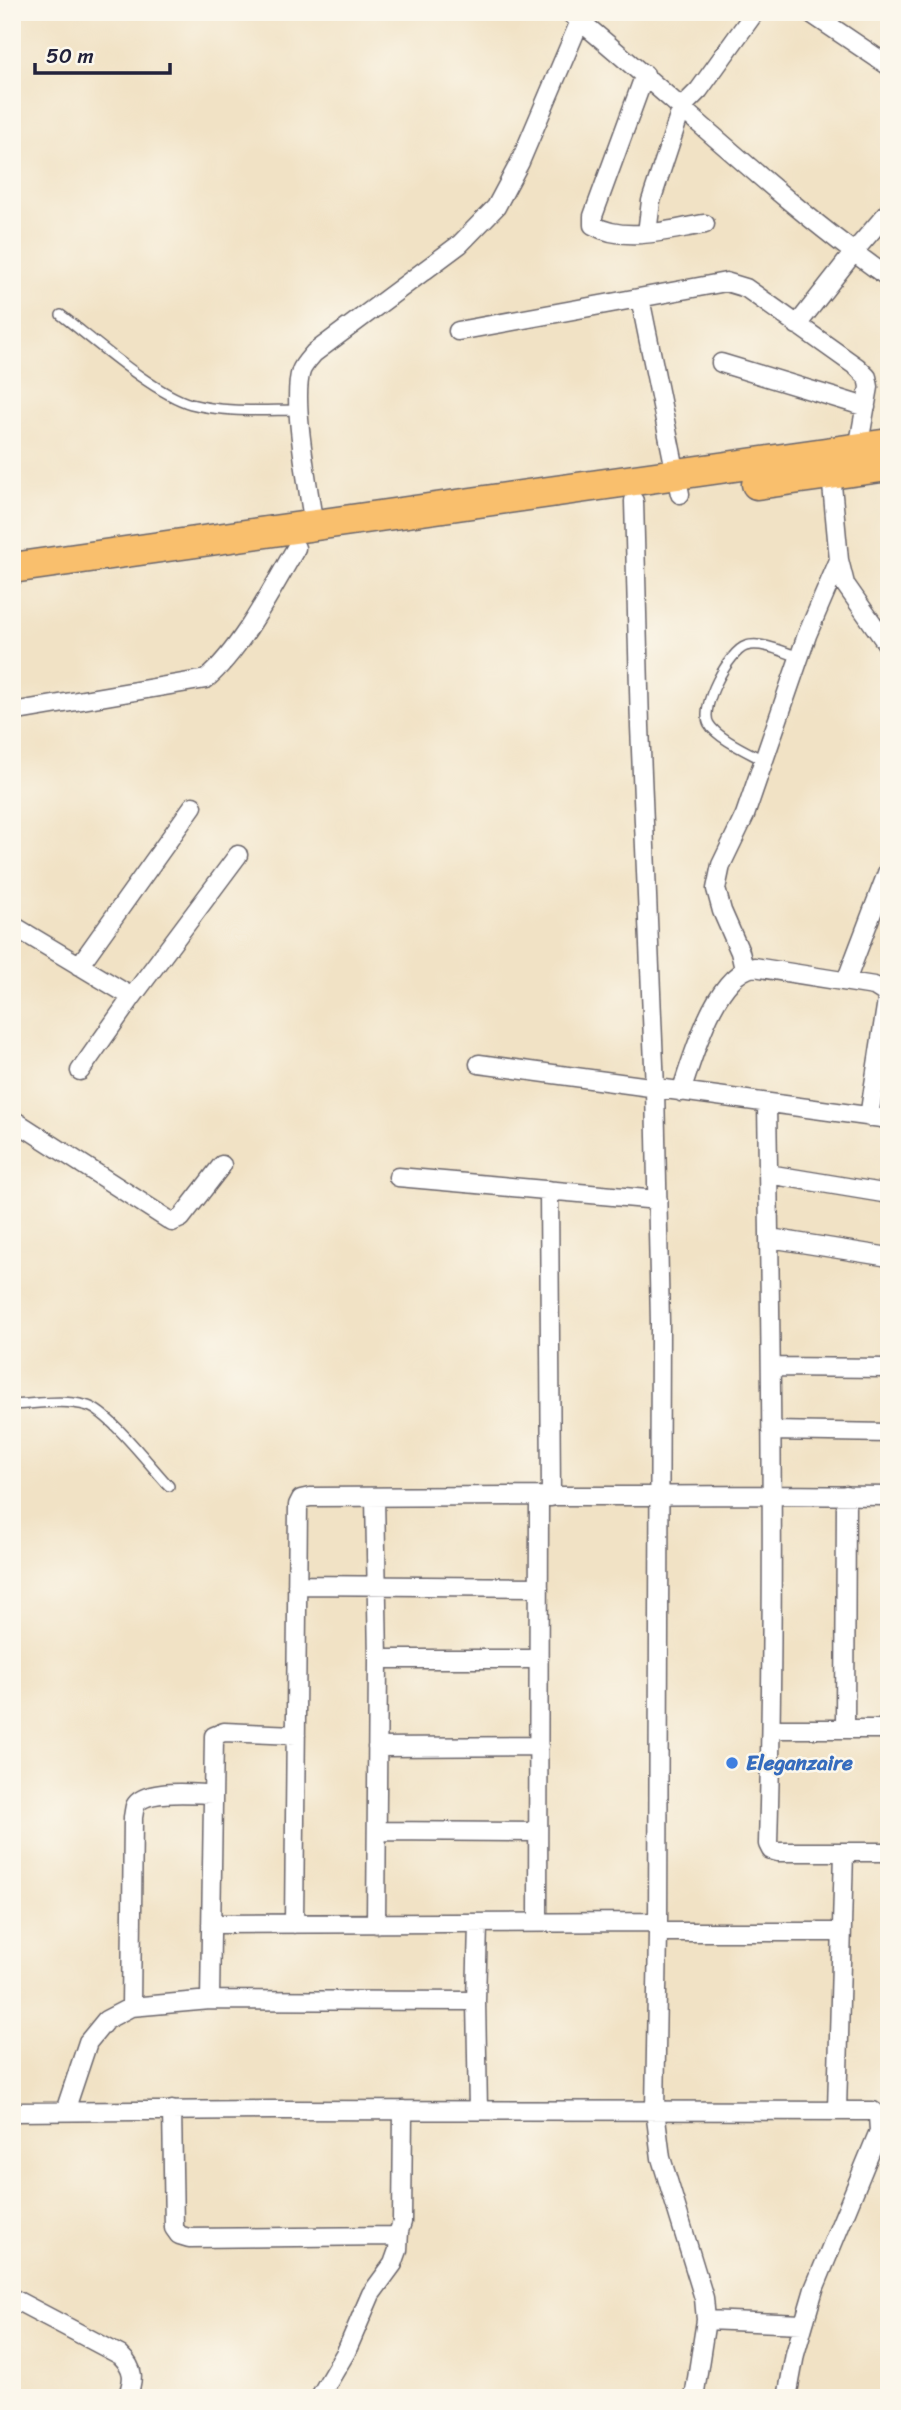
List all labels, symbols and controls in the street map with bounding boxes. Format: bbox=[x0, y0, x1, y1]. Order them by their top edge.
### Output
scale bar bbox=[35, 32, 170, 76]
text: 50 m bbox=[46, 37, 94, 75]
place label: Eleganzaire bbox=[746, 1744, 853, 1782]
marker: Eleganzaire bbox=[724, 1755, 740, 1771]

